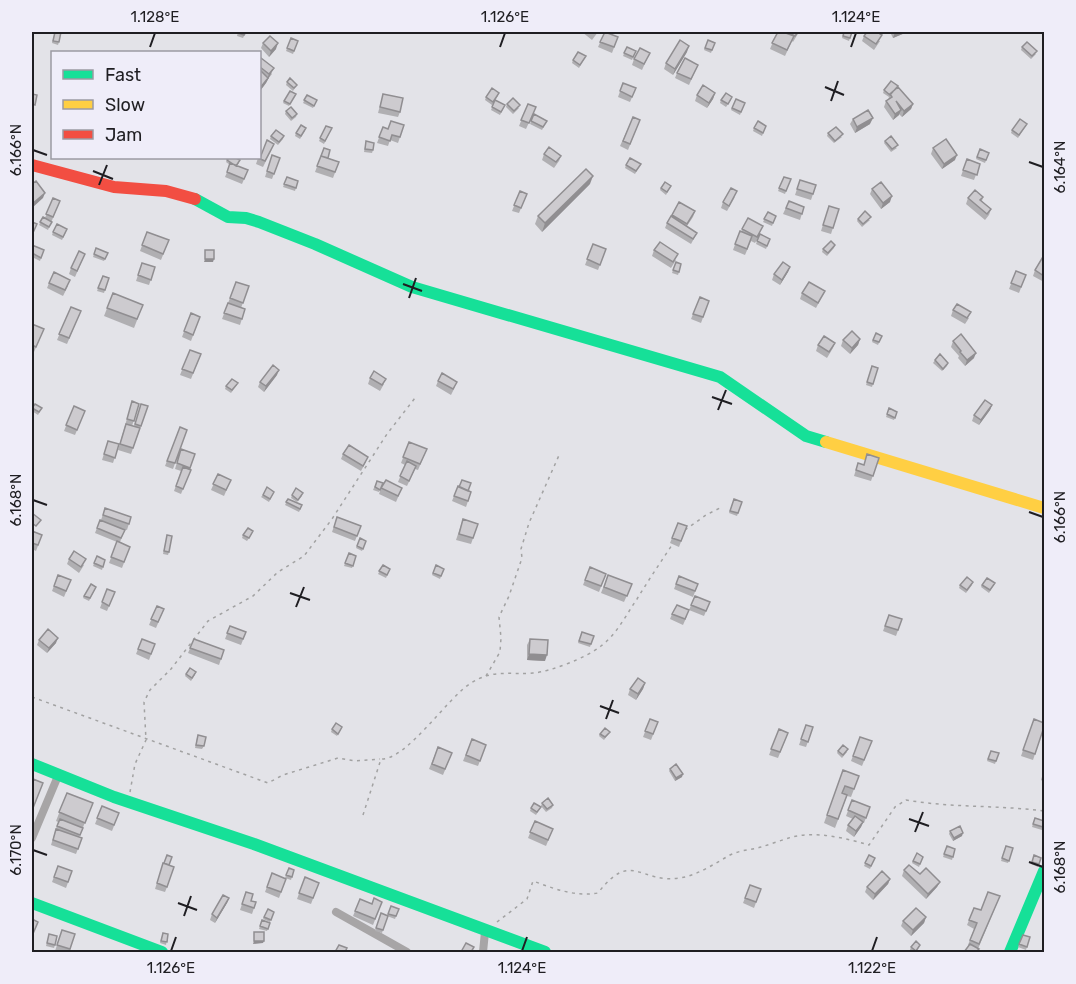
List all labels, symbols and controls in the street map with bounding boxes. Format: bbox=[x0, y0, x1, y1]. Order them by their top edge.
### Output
text: 1.128°E bbox=[131, 8, 179, 26]
text: 1.126°E bbox=[481, 8, 529, 26]
text: 1.124°E bbox=[832, 8, 880, 26]
legend bbox=[51, 51, 261, 159]
text: Fast bbox=[105, 64, 141, 86]
text: Slow bbox=[105, 94, 145, 116]
text: 6.166°N bbox=[7, 124, 25, 176]
text: Jam bbox=[105, 124, 142, 146]
text: 6.164°N bbox=[1051, 141, 1069, 193]
text: 6.168°N bbox=[7, 473, 25, 527]
text: 6.166°N bbox=[1051, 491, 1069, 543]
text: 6.170°N bbox=[7, 824, 25, 876]
text: 6.168°N bbox=[1051, 840, 1069, 894]
text: 1.126°E bbox=[147, 959, 195, 977]
text: 1.124°E bbox=[498, 959, 546, 977]
text: 1.122°E bbox=[848, 959, 896, 977]

